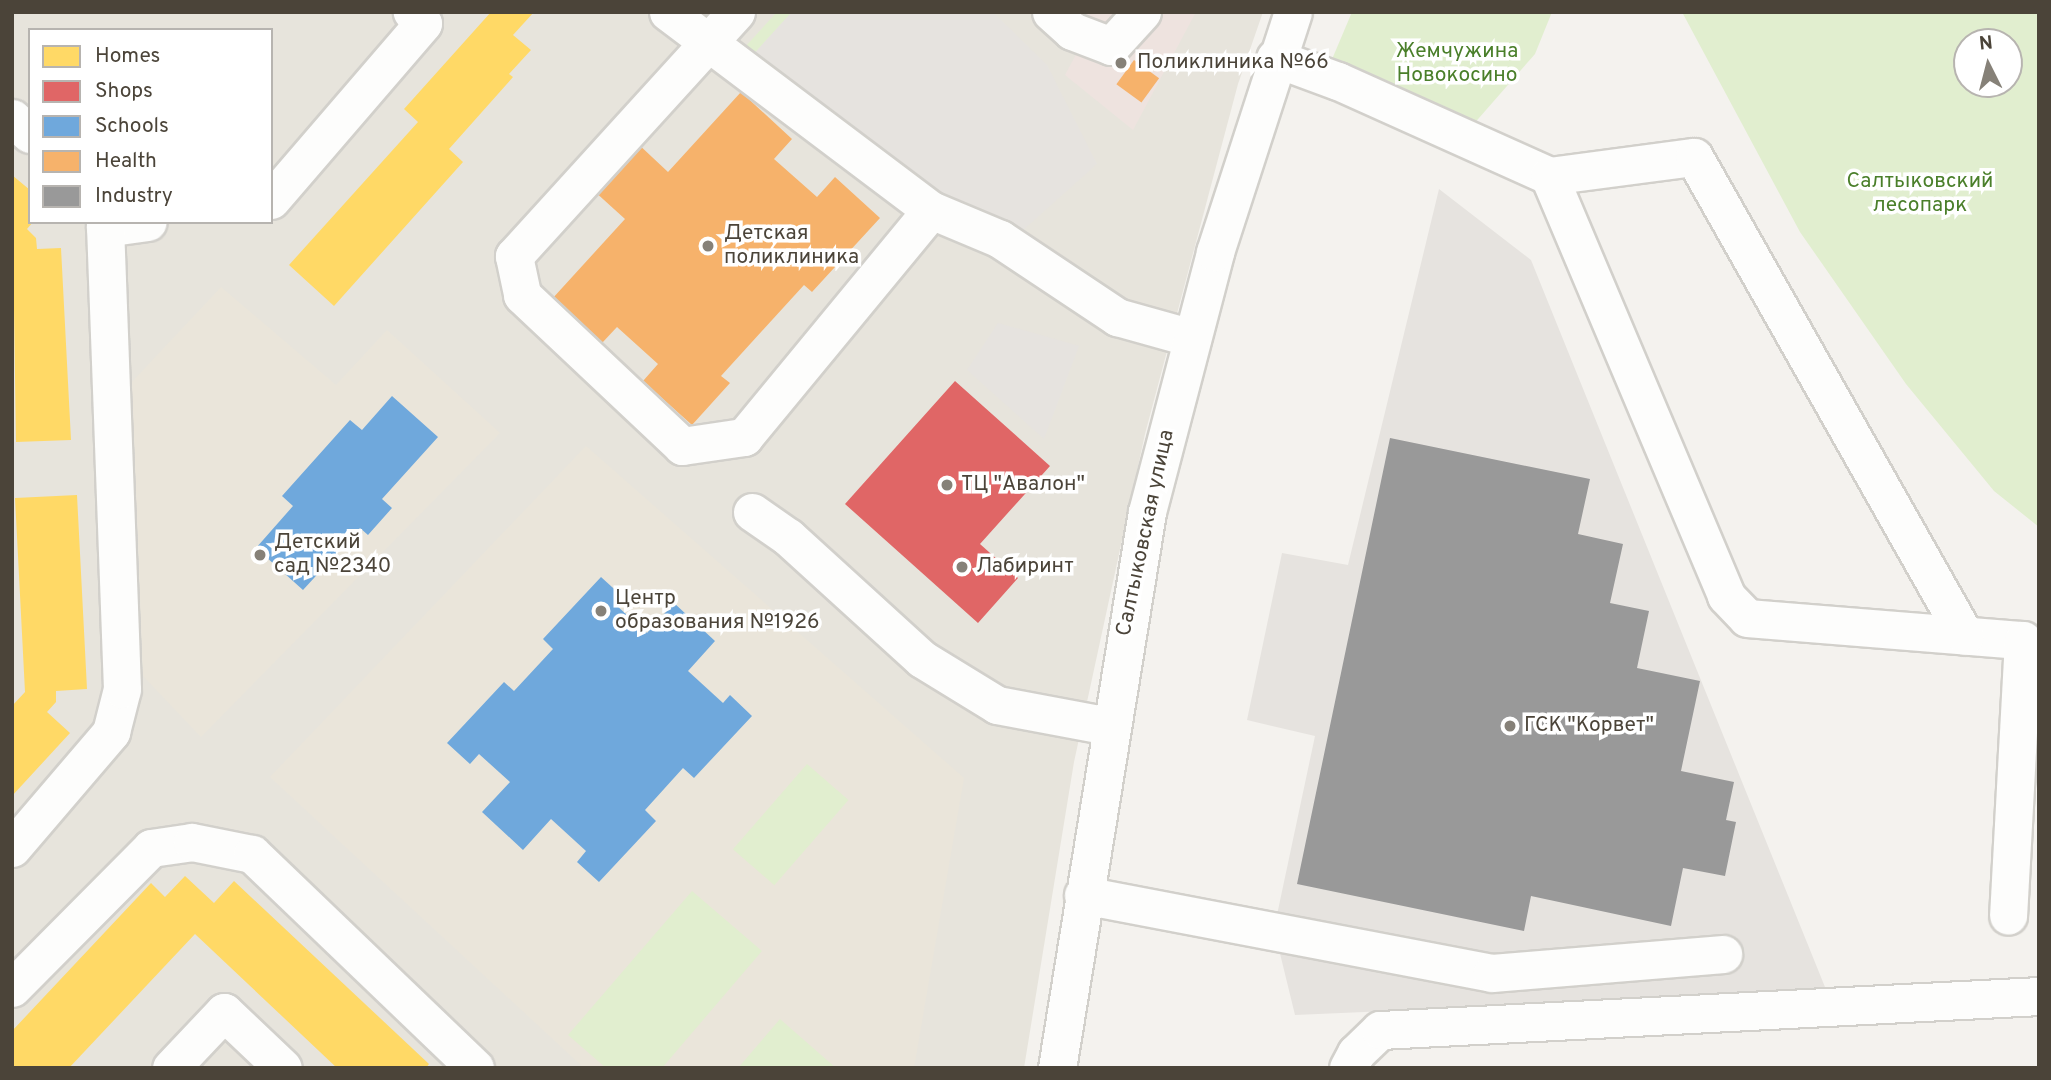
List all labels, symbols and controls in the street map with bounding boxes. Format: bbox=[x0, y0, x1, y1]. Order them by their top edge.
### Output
legend bbox=[28, 28, 273, 224]
north arrow bbox=[1953, 28, 2023, 98]
text: N bbox=[1978, 31, 1994, 57]
park label: Жемчужина Новокосино bbox=[1396, 39, 1518, 89]
text: Homes bbox=[95, 43, 160, 70]
place label: Поликлиника №66 bbox=[1137, 50, 1329, 76]
marker: Поликлиника №66 bbox=[1111, 53, 1131, 73]
text: Shops bbox=[95, 78, 153, 105]
text: Schools bbox=[95, 113, 169, 140]
text: Health bbox=[95, 148, 157, 175]
park label: Салтыковский лесопарк bbox=[1847, 169, 1993, 219]
text: Industry bbox=[95, 183, 173, 210]
place label: Детская поликлиника bbox=[724, 221, 859, 271]
marker: Детская поликлиника bbox=[698, 236, 718, 256]
street label: Салтыковская улица bbox=[1112, 428, 1180, 638]
place label: ТЦ "Авалон" bbox=[961, 472, 1085, 498]
marker: ТЦ "Авалон" bbox=[939, 477, 955, 493]
place label: Детский сад №2340 bbox=[274, 530, 391, 580]
marker: Детский сад №2340 bbox=[252, 547, 268, 563]
place label: Лабиринт bbox=[976, 554, 1074, 580]
marker: Лабиринт bbox=[954, 559, 970, 575]
place label: Центр образования №1926 bbox=[615, 586, 820, 636]
marker: Центр образования №1926 bbox=[593, 603, 609, 619]
place label: ГСК "Корвет" bbox=[1524, 713, 1654, 739]
marker: ГСК "Корвет" bbox=[1502, 718, 1518, 734]

